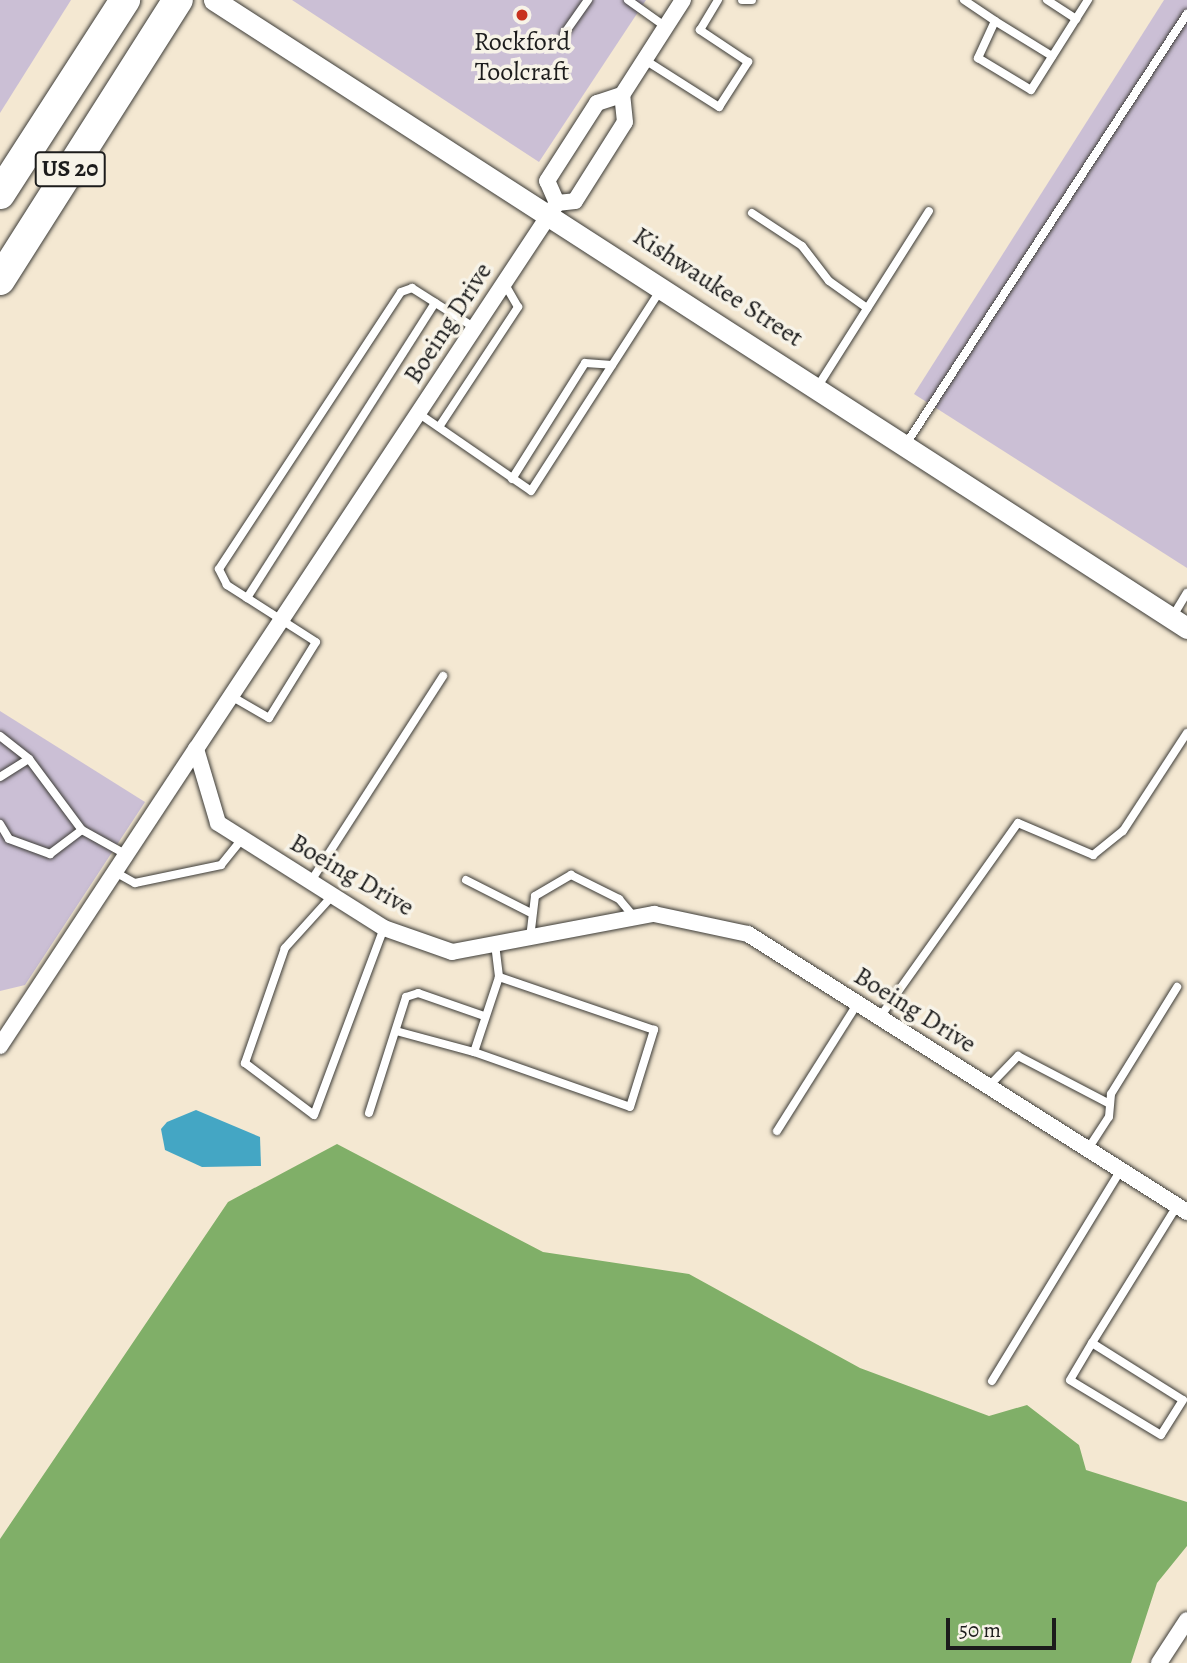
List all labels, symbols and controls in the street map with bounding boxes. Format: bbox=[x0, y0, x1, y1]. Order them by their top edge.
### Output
marker: Rockford Toolcraft bbox=[514, 7, 530, 23]
place label: Rockford Toolcraft bbox=[474, 26, 570, 88]
road number: US 20 bbox=[33, 148, 107, 190]
street label: Kishwaukee Street bbox=[627, 220, 809, 354]
street label: Boeing Drive bbox=[397, 257, 499, 389]
street label: Boeing Drive bbox=[284, 827, 420, 923]
street label: Boeing Drive bbox=[848, 960, 982, 1060]
scale bar bbox=[949, 1604, 1059, 1648]
text: 50 m bbox=[959, 1616, 1001, 1644]

